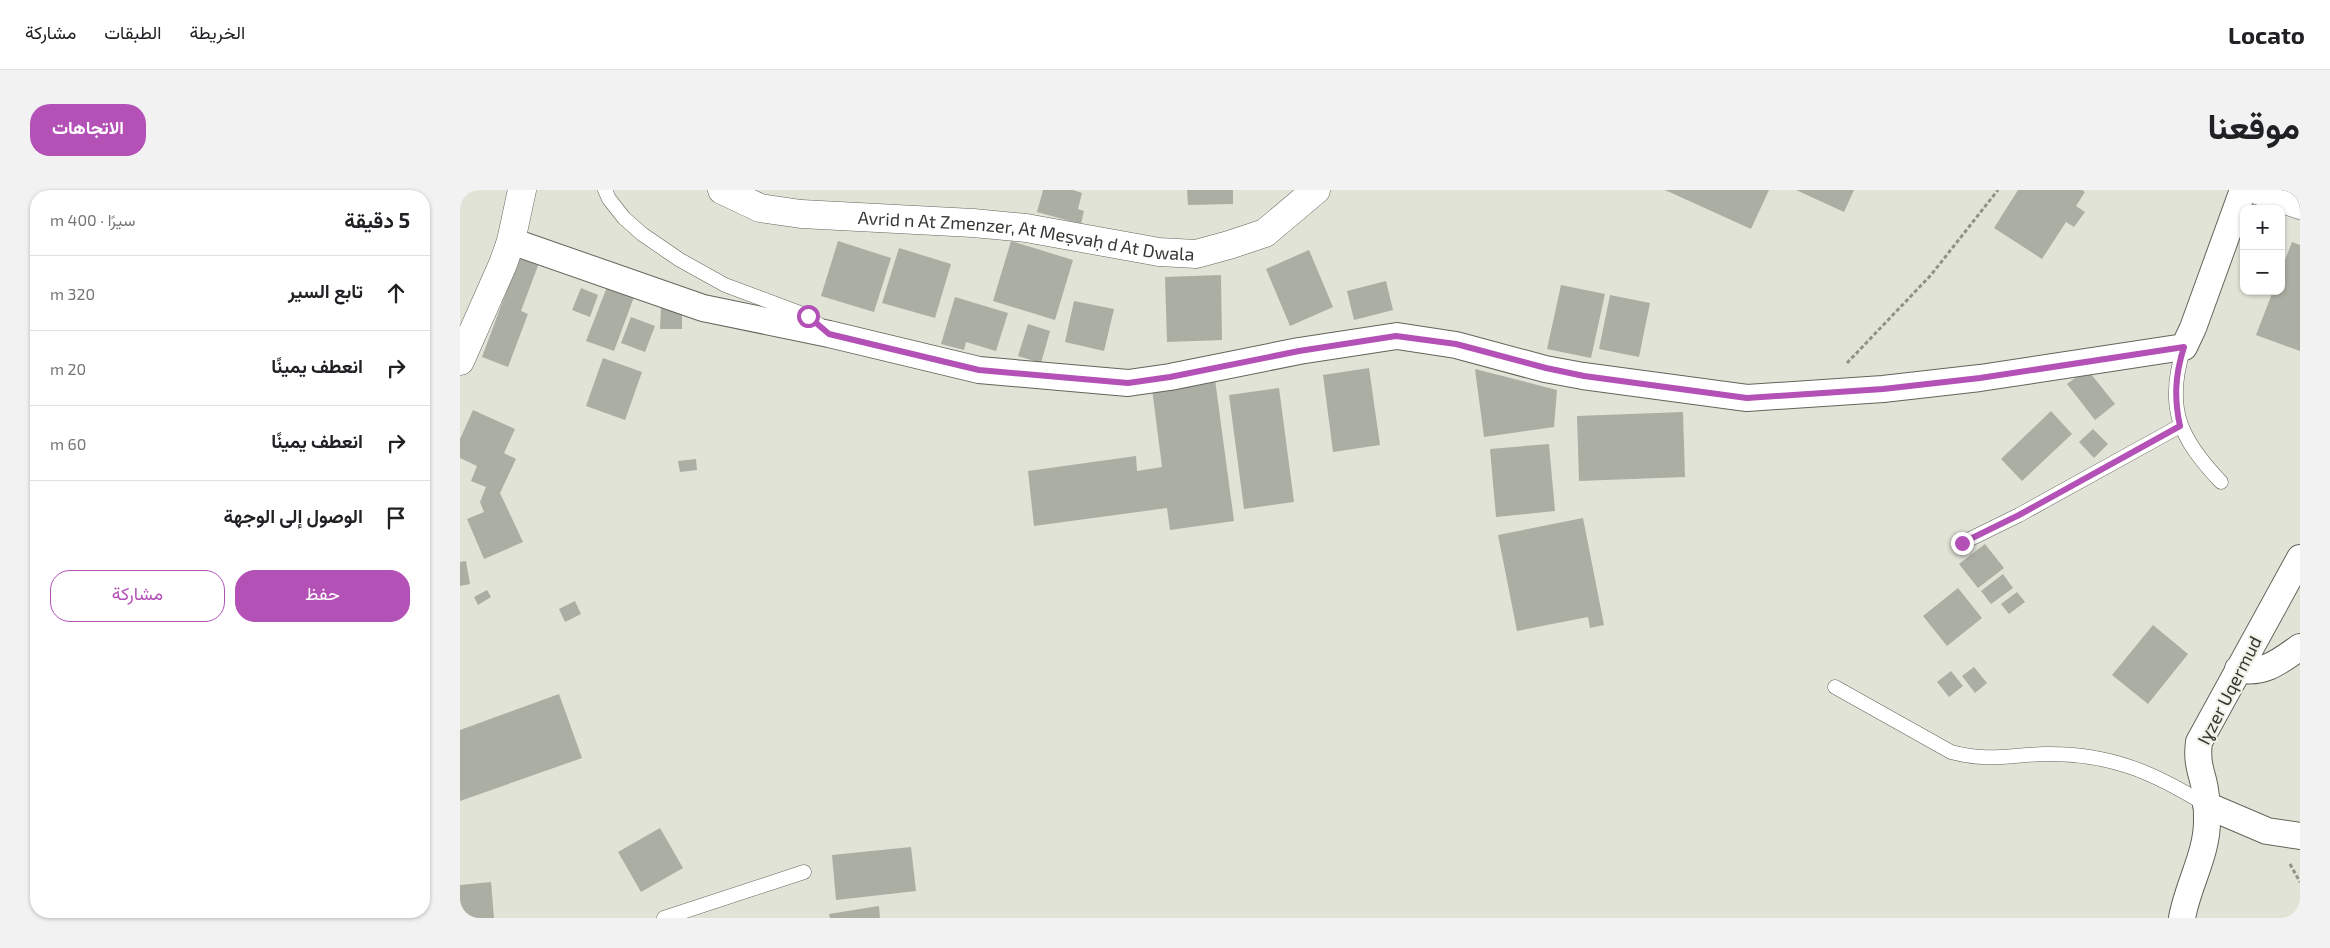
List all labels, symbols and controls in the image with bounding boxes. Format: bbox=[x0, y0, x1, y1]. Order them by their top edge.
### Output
text: Locato bbox=[2228, 20, 2305, 49]
text: مشاركة bbox=[25, 21, 76, 43]
text: الطبقات bbox=[104, 21, 161, 43]
text: الخريطة bbox=[189, 21, 245, 43]
button: الاتجاهات bbox=[30, 104, 146, 156]
text: موقعنا bbox=[2207, 104, 2300, 146]
map controls bbox=[2240, 205, 2285, 295]
button: + bbox=[2240, 205, 2285, 250]
street label: Avrid n At Zmenzer, At Meṣvaḥ d At Dwala bbox=[857, 206, 1195, 265]
text: 5 دقيقة bbox=[344, 207, 410, 232]
text: سيرًا · 400 m bbox=[50, 210, 135, 229]
button: − bbox=[2240, 250, 2285, 295]
text: تابع السير bbox=[288, 279, 363, 302]
icon: ahead bbox=[382, 279, 410, 307]
text: 320 m bbox=[50, 284, 95, 303]
route start bbox=[797, 305, 820, 328]
text: انعطف يمينًا bbox=[271, 354, 363, 377]
icon: right bbox=[382, 354, 410, 382]
text: 20 m bbox=[50, 359, 86, 378]
text: انعطف يمينًا bbox=[271, 429, 363, 452]
icon: right bbox=[382, 429, 410, 457]
text: 60 m bbox=[50, 434, 86, 453]
text: الوصول إلى الوجهة bbox=[223, 504, 363, 527]
icon: arrive bbox=[382, 504, 410, 532]
route end bbox=[1951, 532, 1974, 555]
button: مشاركة bbox=[50, 570, 225, 622]
button: حفظ bbox=[235, 570, 410, 622]
street label: Iɣzer Uqermud bbox=[2192, 632, 2266, 748]

